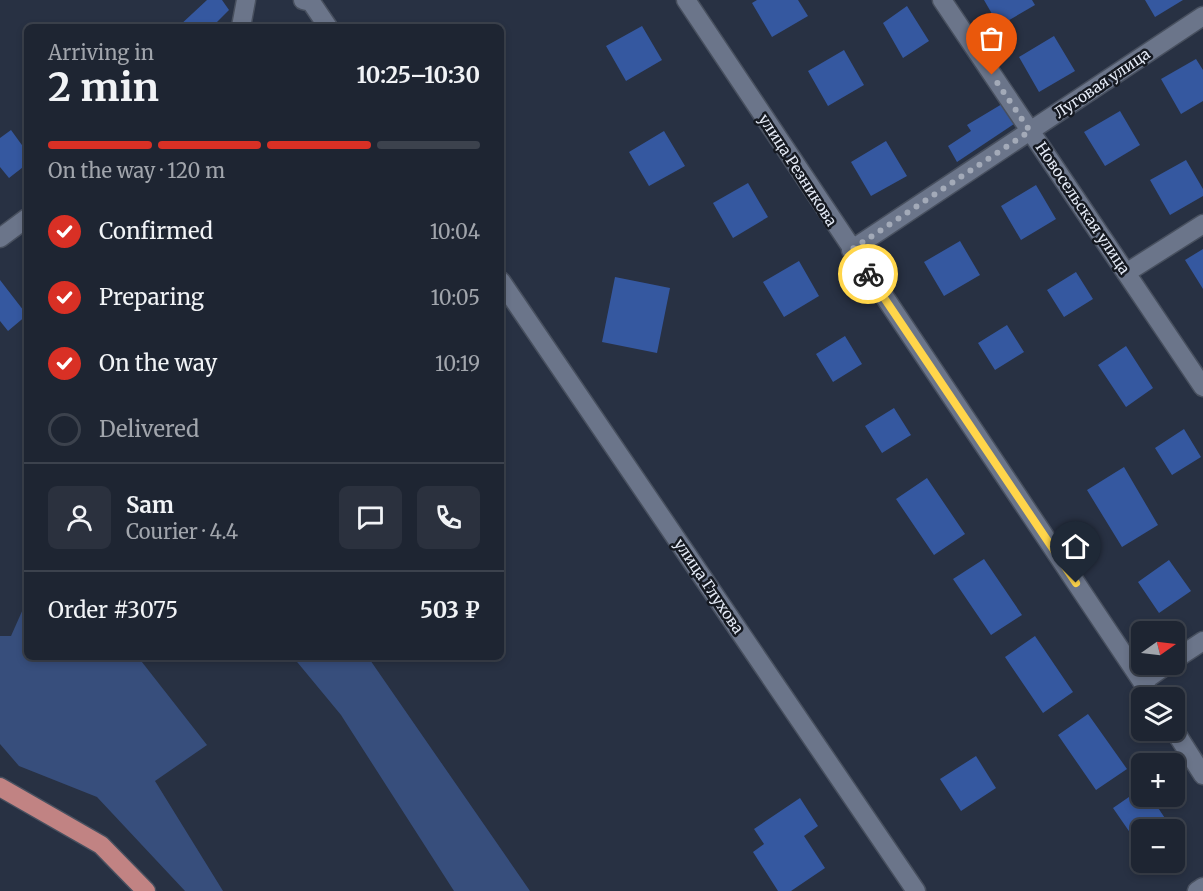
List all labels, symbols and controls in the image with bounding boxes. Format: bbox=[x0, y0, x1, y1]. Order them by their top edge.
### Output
pin bbox=[966, 13, 1017, 75]
icon: bag bbox=[975, 22, 1008, 55]
text: Arriving in bbox=[48, 40, 154, 65]
street label: Луговая улица bbox=[1051, 44, 1153, 122]
text: 10:25–10:30 bbox=[357, 61, 480, 89]
text: 2 min bbox=[48, 63, 159, 112]
street label: улица Резникова bbox=[755, 110, 841, 230]
street label: Новосельская улица bbox=[1032, 138, 1134, 278]
text: On the way · 120 m bbox=[48, 158, 225, 183]
icon: check bbox=[48, 215, 81, 248]
text: Confirmed bbox=[99, 217, 213, 245]
text: 10:04 bbox=[430, 219, 480, 244]
courier bbox=[838, 244, 898, 304]
icon: bike bbox=[852, 258, 885, 291]
icon: check bbox=[48, 281, 81, 314]
text: Preparing bbox=[99, 283, 204, 311]
text: 10:05 bbox=[431, 285, 480, 310]
icon: check bbox=[48, 347, 81, 380]
text: On the way bbox=[99, 349, 217, 377]
text: 10:19 bbox=[435, 351, 480, 376]
text: Delivered bbox=[99, 415, 199, 443]
button: person bbox=[48, 486, 111, 549]
button: chat bbox=[339, 486, 402, 549]
button: phone bbox=[417, 486, 480, 549]
text: Sam bbox=[126, 491, 174, 519]
text: Courier · 4.4 bbox=[126, 519, 238, 544]
pin bbox=[1050, 521, 1101, 583]
icon: home bbox=[1059, 530, 1092, 563]
street label: улица Глухова bbox=[670, 535, 748, 637]
text: Order #3075 bbox=[48, 596, 178, 624]
text: 503 ₽ bbox=[420, 596, 480, 624]
north arrow bbox=[1131, 621, 1185, 675]
map controls bbox=[1131, 621, 1185, 873]
button: layers bbox=[1131, 687, 1185, 741]
button: + bbox=[1131, 753, 1185, 807]
button: − bbox=[1131, 819, 1185, 873]

